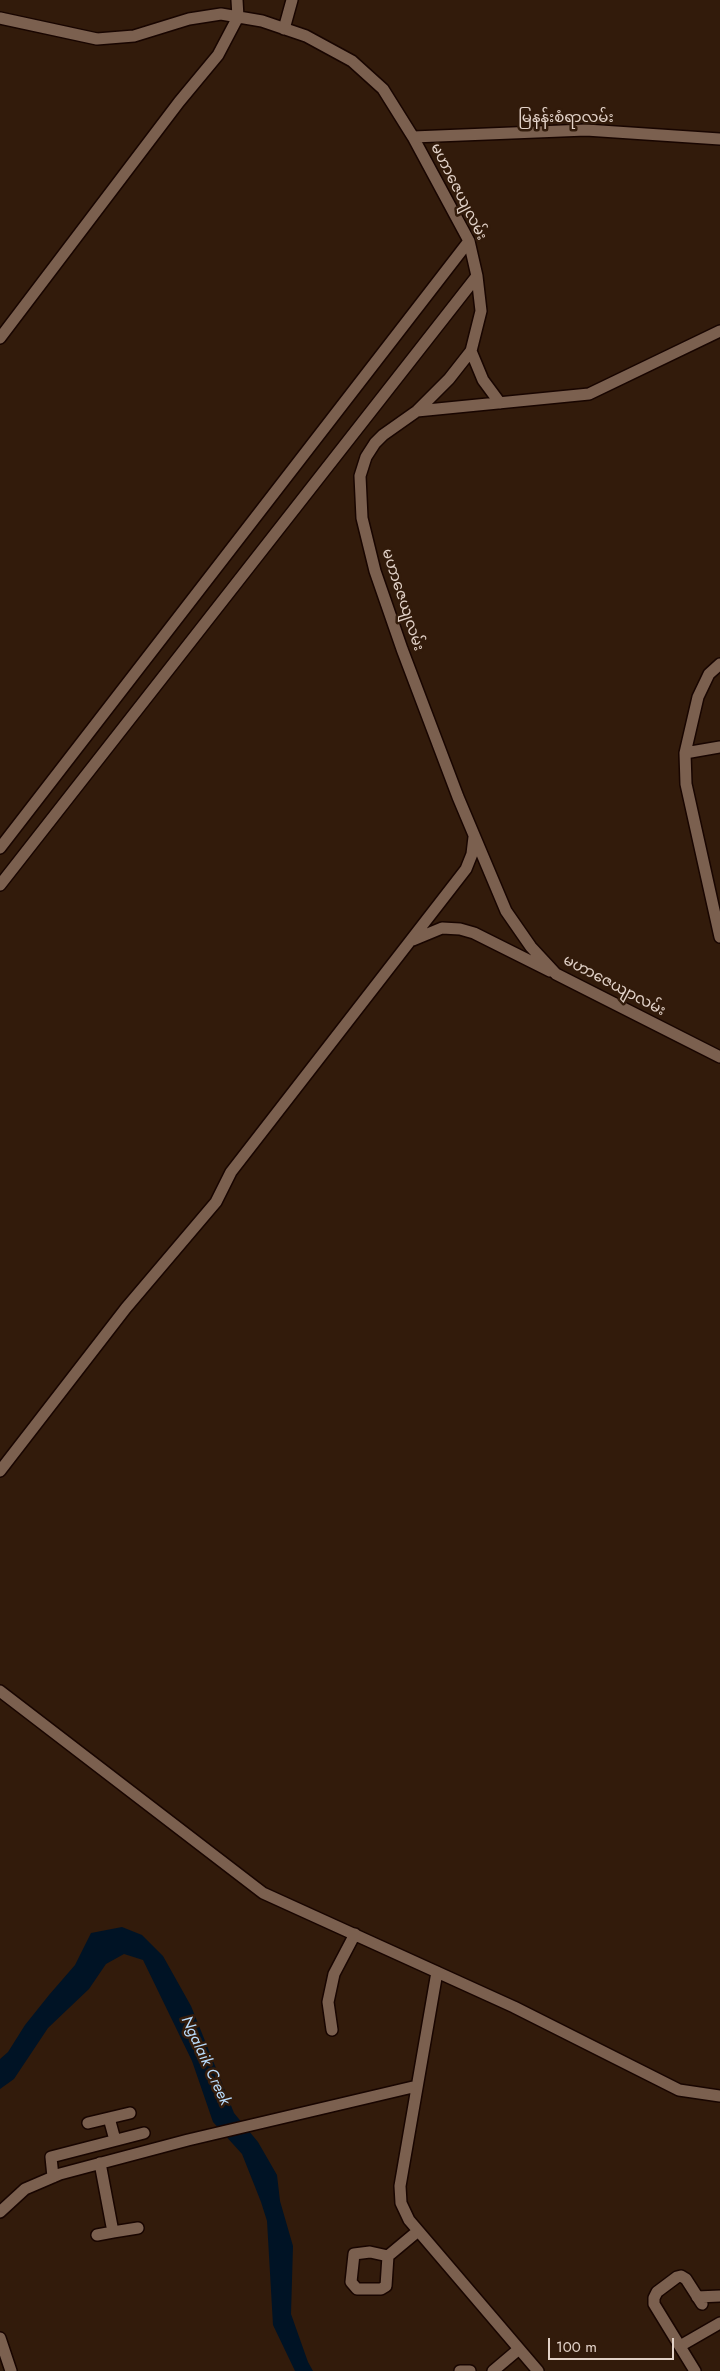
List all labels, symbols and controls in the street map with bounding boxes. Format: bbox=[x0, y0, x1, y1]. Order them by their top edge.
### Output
street label: မြနန်းစံရာလမ်း bbox=[518, 109, 614, 127]
street label: မဟာဇေယျလမ်း bbox=[426, 141, 490, 243]
street label: မဟာဇေယျလမ်း bbox=[377, 547, 427, 653]
street label: မဟာဇေယျာလမ်း bbox=[560, 951, 668, 1021]
water label: Ngalaik Creek bbox=[176, 2013, 234, 2109]
scale bar bbox=[550, 2328, 676, 2360]
text: 100 m bbox=[556, 2336, 597, 2358]

